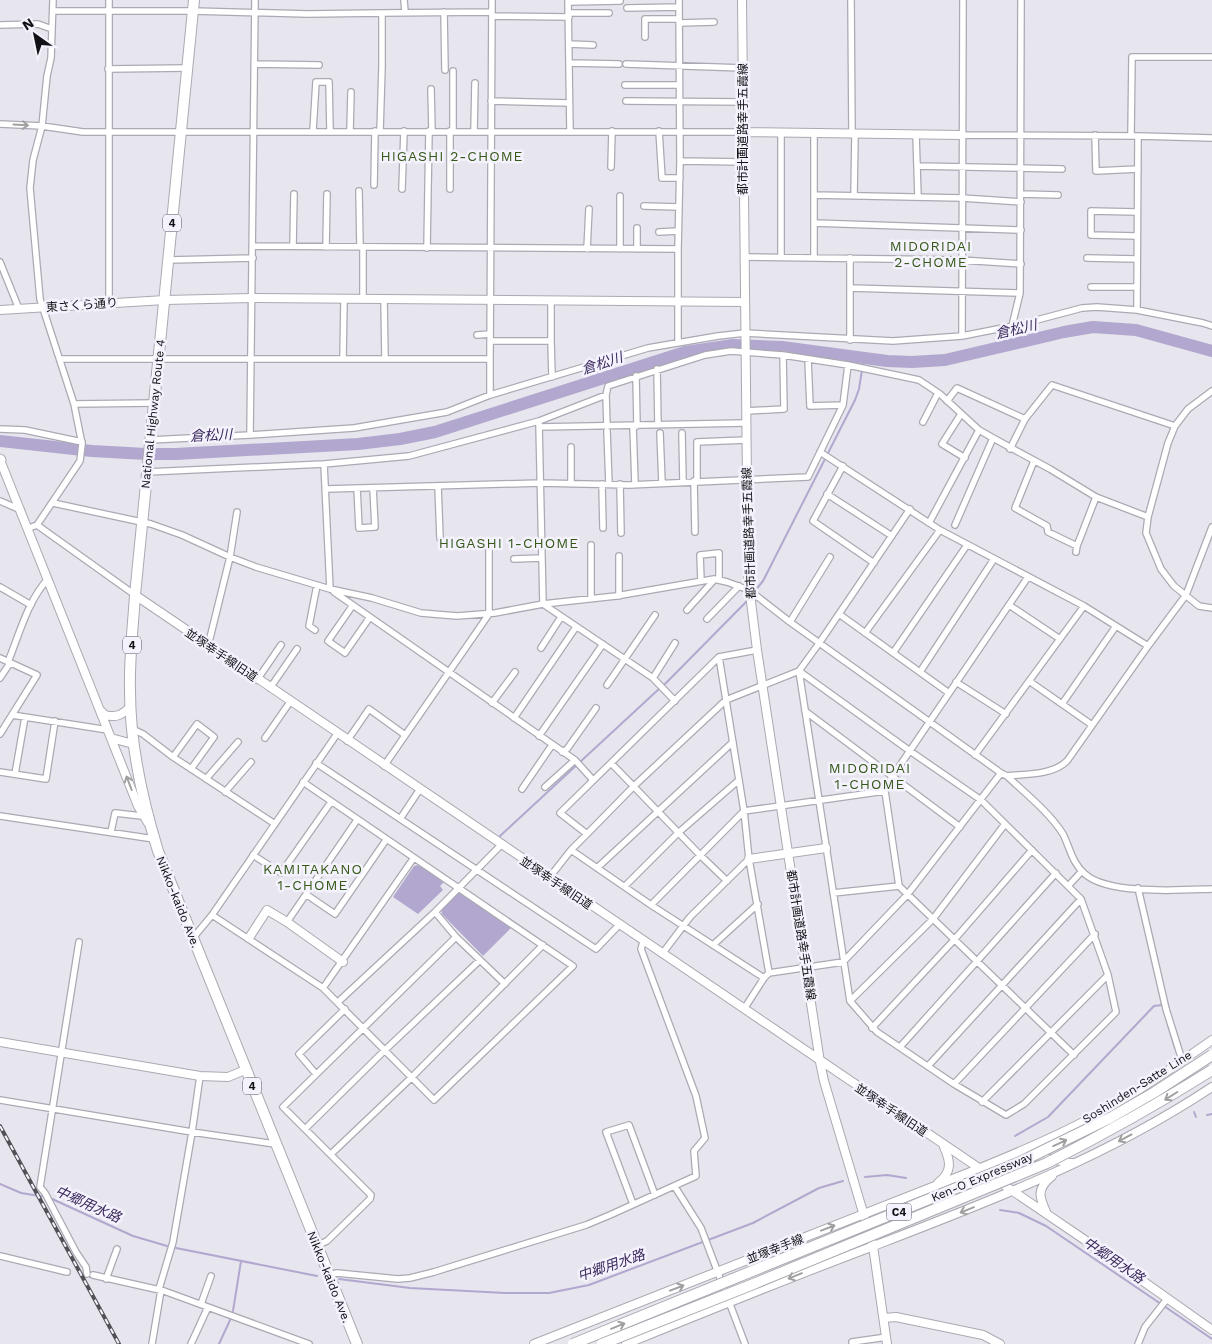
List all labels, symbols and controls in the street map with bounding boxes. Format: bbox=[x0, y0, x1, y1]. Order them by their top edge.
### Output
north arrow bbox=[10, 10, 60, 60]
text: N bbox=[19, 15, 37, 34]
street label: 都市計画道路幸手五霞線 bbox=[736, 63, 750, 195]
one-way arrow bbox=[12, 120, 29, 130]
district label: HIGASHI 2-CHOME bbox=[380, 148, 524, 164]
road number: 4 bbox=[163, 214, 181, 232]
district label: MIDORIDAI 2-CHOME bbox=[890, 238, 972, 270]
street label: 東さくら通り bbox=[46, 296, 118, 314]
water label: 倉松川 bbox=[994, 316, 1040, 342]
street label: National Highway Route 4 bbox=[138, 339, 168, 489]
water label: 倉松川 bbox=[580, 348, 626, 377]
water label: 倉松川 bbox=[190, 426, 234, 444]
street label: 都市計画道路幸手五霞線 bbox=[740, 467, 758, 599]
district label: HIGASHI 1-CHOME bbox=[439, 535, 579, 551]
street label: 並塚幸手線旧道 bbox=[182, 626, 260, 684]
road number: 4 bbox=[123, 636, 141, 654]
district label: MIDORIDAI 1-CHOME bbox=[829, 760, 911, 792]
one-way arrow bbox=[124, 776, 133, 791]
street label: Nikko-kaido Ave. bbox=[153, 854, 203, 950]
street label: 並塚幸手線旧道 bbox=[517, 854, 595, 912]
district label: KAMITAKANO 1-CHOME bbox=[263, 861, 363, 893]
street label: 都市計画道路幸手五霞線 bbox=[784, 869, 818, 1001]
street label: Soshinden-Satte Line bbox=[1080, 1048, 1194, 1126]
road number: 4 bbox=[243, 1078, 261, 1094]
street label: 並塚幸手線旧道 bbox=[852, 1081, 930, 1139]
one-way arrow bbox=[1164, 1091, 1178, 1101]
one-way arrow bbox=[1117, 1133, 1132, 1143]
one-way arrow bbox=[1052, 1138, 1067, 1148]
street label: Ken-O Expressway bbox=[929, 1149, 1036, 1205]
water label: 中郷用水路 bbox=[53, 1182, 124, 1226]
road number: C4 bbox=[886, 1204, 912, 1220]
one-way arrow bbox=[960, 1205, 975, 1215]
one-way arrow bbox=[820, 1223, 835, 1232]
street label: Nikko-kaido Ave. bbox=[304, 1229, 354, 1325]
street label: 並塚幸手線 bbox=[744, 1232, 806, 1266]
water label: 中郷用水路 bbox=[1081, 1234, 1148, 1287]
water label: 中郷用水路 bbox=[575, 1246, 648, 1284]
one-way arrow bbox=[787, 1273, 802, 1282]
one-way arrow bbox=[669, 1282, 684, 1292]
one-way arrow bbox=[610, 1320, 625, 1330]

